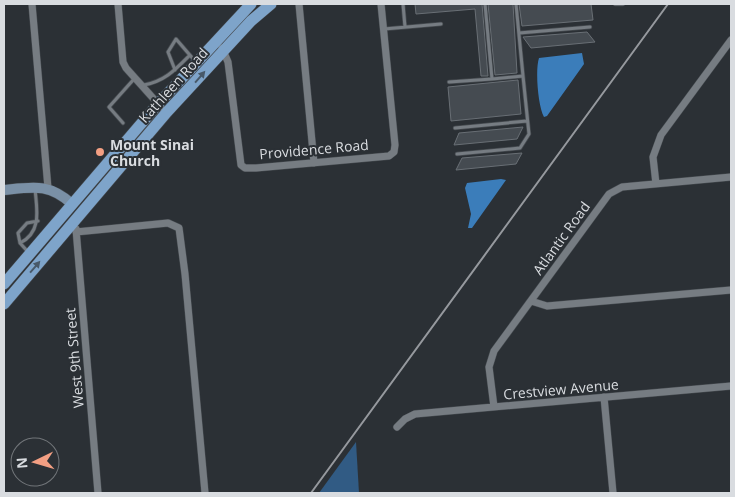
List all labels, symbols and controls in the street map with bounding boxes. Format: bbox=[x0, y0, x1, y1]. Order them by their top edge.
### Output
street label: Kathleen Road bbox=[134, 43, 212, 127]
one-way arrow bbox=[194, 71, 206, 83]
place label: Mount Sinai Church bbox=[110, 135, 194, 170]
street label: Providence Road bbox=[259, 135, 369, 163]
marker: Mount Sinai Church bbox=[94, 146, 106, 158]
street label: Atlantic Road bbox=[528, 198, 594, 278]
one-way arrow bbox=[30, 261, 41, 274]
street label: West 9th Street bbox=[60, 307, 88, 409]
street label: Crestview Avenue bbox=[503, 374, 620, 404]
north arrow bbox=[10, 437, 60, 487]
text: N bbox=[12, 457, 32, 470]

